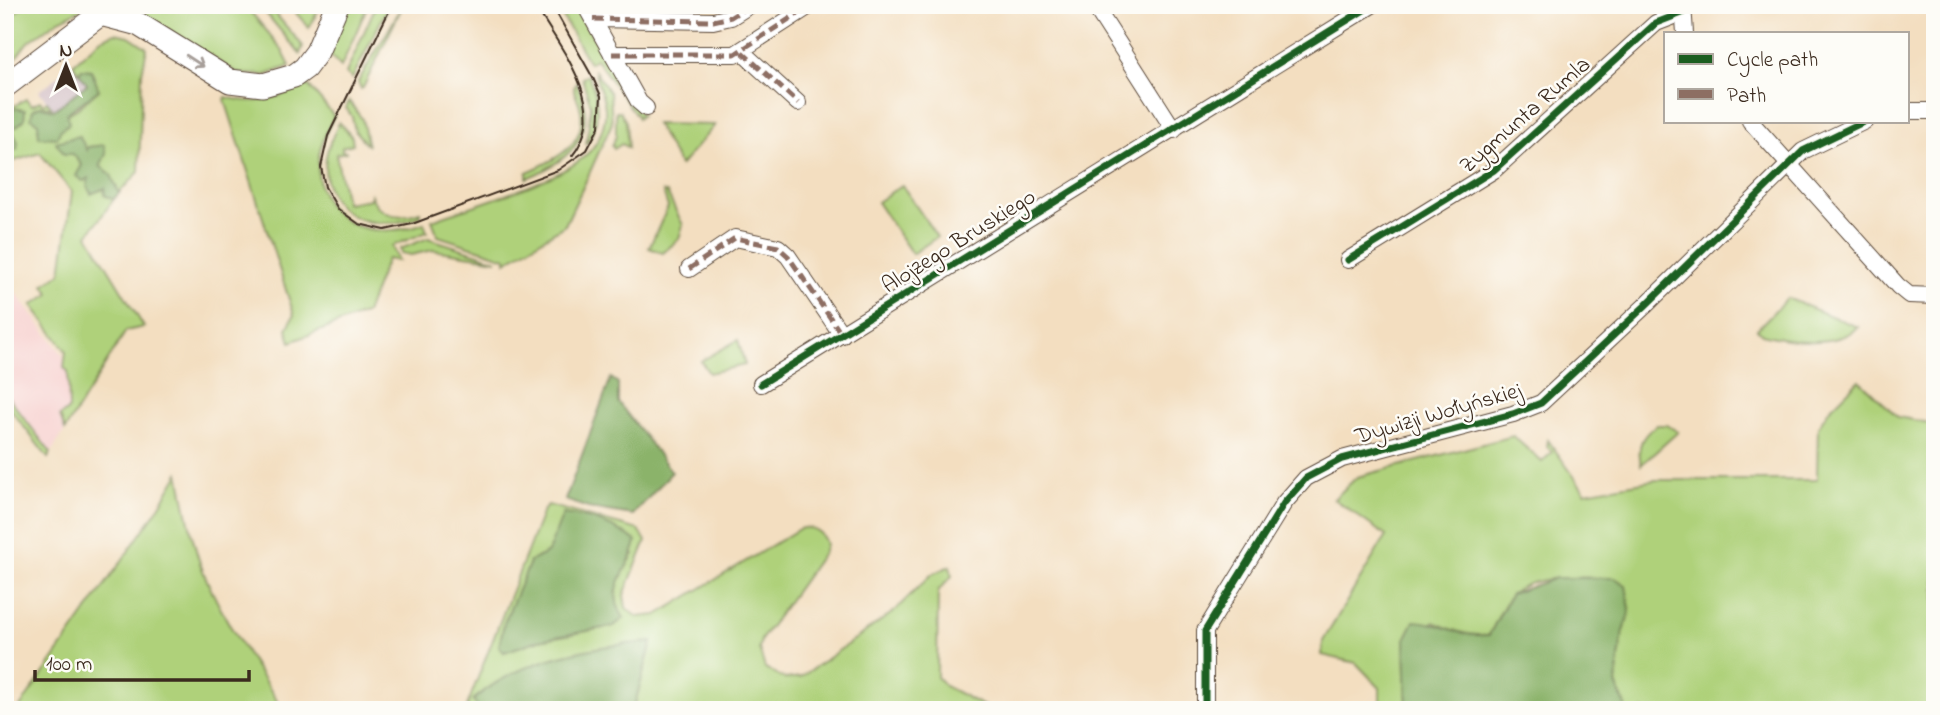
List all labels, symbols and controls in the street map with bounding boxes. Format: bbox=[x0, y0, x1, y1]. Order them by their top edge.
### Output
north arrow bbox=[32, 32, 102, 102]
legend bbox=[1664, 32, 1909, 122]
text: N bbox=[60, 38, 73, 65]
text: Cycle path bbox=[1727, 46, 1818, 78]
street label: Zygmunta Rumla bbox=[1453, 50, 1600, 184]
one-way arrow bbox=[185, 54, 204, 68]
text: Path bbox=[1727, 82, 1766, 112]
street label: Alojzego Bruskiego bbox=[876, 181, 1043, 304]
street label: Dywizji Wołyńskiej bbox=[1350, 374, 1528, 456]
scale bar bbox=[35, 638, 248, 682]
text: 100 m bbox=[46, 650, 92, 680]

